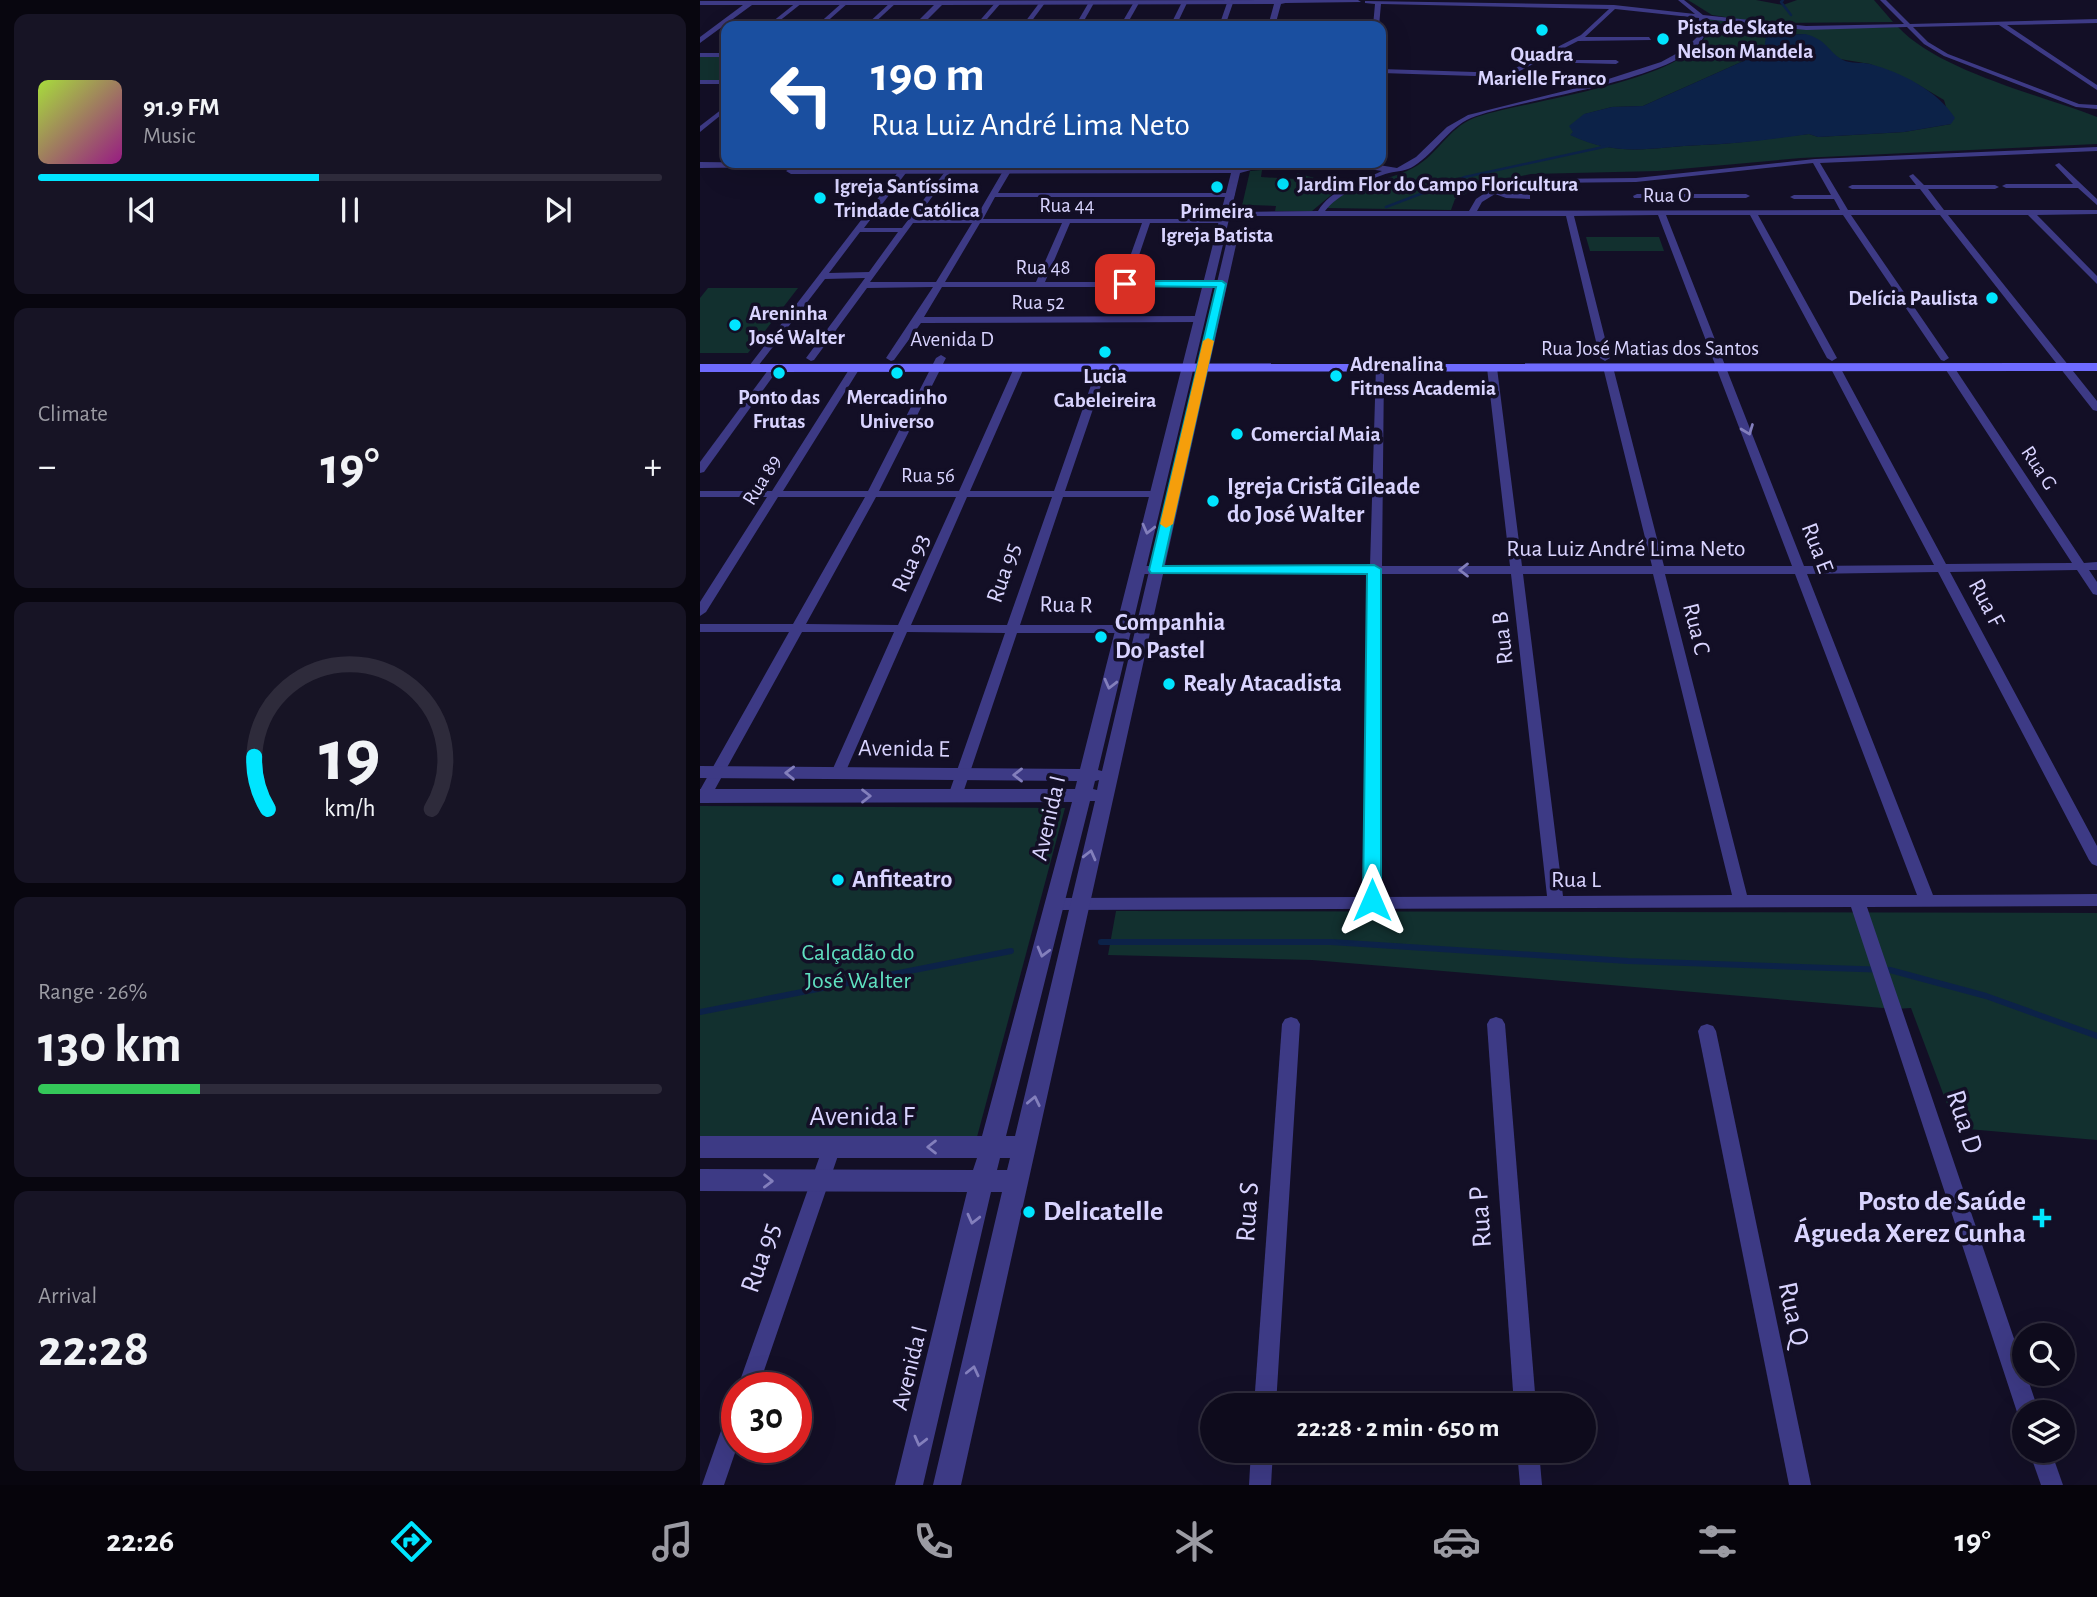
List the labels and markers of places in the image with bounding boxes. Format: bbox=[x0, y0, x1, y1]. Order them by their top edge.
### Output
place label: Pista de Skate Nelson Mandela bbox=[1677, 17, 1813, 62]
marker: Quadra Marielle Franco bbox=[1534, 22, 1550, 38]
marker: Pista de Skate Nelson Mandela bbox=[1655, 31, 1671, 47]
place label: Quadra Marielle Franco bbox=[1478, 44, 1606, 89]
place label: Jardim Flor do Campo Floricultura bbox=[1297, 174, 1578, 195]
place label: Igreja Santíssima Trindade Católica bbox=[834, 176, 980, 221]
marker: Jardim Flor do Campo Floricultura bbox=[1275, 176, 1291, 192]
marker: Primeira Igreja Batista bbox=[1209, 179, 1225, 195]
marker: Igreja Santíssima Trindade Católica bbox=[812, 190, 828, 206]
place label: Primeira Igreja Batista bbox=[1161, 201, 1273, 246]
pin bbox=[1095, 254, 1155, 314]
place label: Delícia Paulista bbox=[1848, 288, 1978, 309]
marker: Delícia Paulista bbox=[1984, 290, 2000, 306]
place label: Areninha José Walter bbox=[749, 303, 845, 348]
marker: Areninha José Walter bbox=[727, 317, 743, 333]
marker: Lucia Cabeleireira bbox=[1097, 344, 1113, 360]
place label: Adrenalina Fitness Academia bbox=[1350, 354, 1496, 399]
marker: Ponto das Frutas bbox=[771, 365, 787, 381]
marker: Mercadinho Universo bbox=[889, 365, 905, 381]
place label: Lucia Cabeleireira bbox=[1054, 366, 1156, 411]
marker: Adrenalina Fitness Academia bbox=[1328, 368, 1344, 384]
place label: Ponto das Frutas bbox=[738, 387, 820, 432]
place label: Mercadinho Universo bbox=[847, 387, 947, 432]
place label: Comercial Maia bbox=[1251, 424, 1381, 445]
marker: Comercial Maia bbox=[1229, 426, 1245, 442]
place label: Igreja Cristã Gileade do José Walter bbox=[1227, 475, 1420, 527]
marker: Igreja Cristã Gileade do José Walter bbox=[1205, 493, 1221, 509]
place label: Companhia Do Pastel bbox=[1115, 611, 1225, 663]
marker: Companhia Do Pastel bbox=[1093, 629, 1109, 645]
place label: Realy Atacadista bbox=[1183, 672, 1342, 696]
marker: Realy Atacadista bbox=[1161, 676, 1177, 692]
place label: Anfiteatro bbox=[852, 868, 952, 892]
marker: Anfiteatro bbox=[830, 872, 846, 888]
place label: Posto de Saúde Águeda Xerez Cunha bbox=[1794, 1188, 2026, 1248]
place label: Delicatelle bbox=[1043, 1198, 1163, 1226]
marker: Delicatelle bbox=[1021, 1204, 1037, 1220]
marker: Posto de Saúde Águeda Xerez Cunha bbox=[2032, 1208, 2052, 1228]

